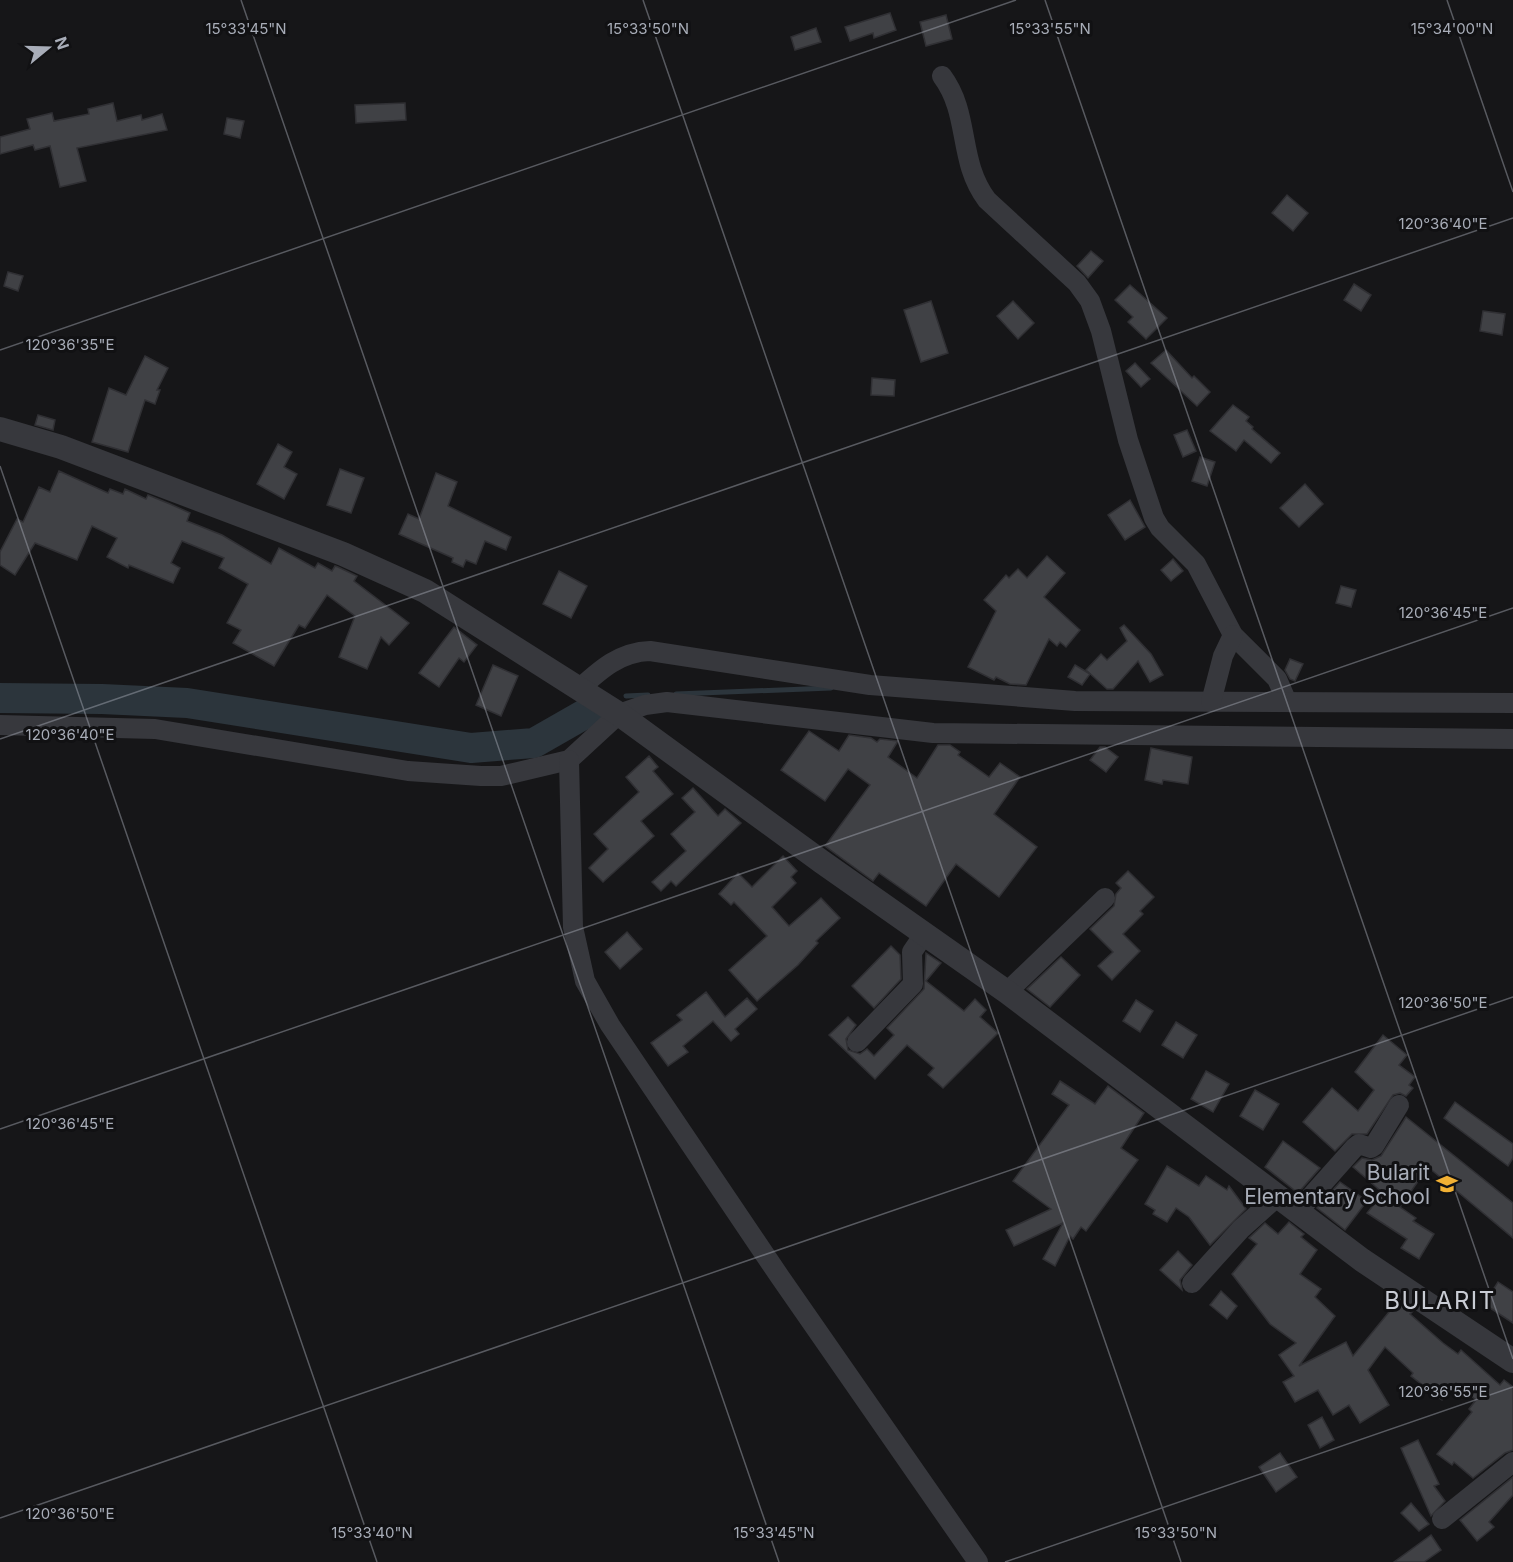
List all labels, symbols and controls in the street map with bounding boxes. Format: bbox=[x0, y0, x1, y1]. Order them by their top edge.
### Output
north arrow bbox=[18, 18, 78, 78]
text: 15°33'45"N bbox=[205, 19, 287, 38]
text: 15°33'50"N bbox=[607, 19, 689, 38]
text: 15°33'55"N bbox=[1009, 19, 1091, 38]
text: 15°34'00"N bbox=[1411, 19, 1493, 38]
text: N bbox=[51, 34, 74, 52]
text: 120°36'40"E bbox=[1399, 214, 1487, 233]
text: 120°36'35"E bbox=[26, 335, 115, 354]
text: 120°36'45"E bbox=[1399, 603, 1487, 622]
text: 120°36'40"E bbox=[26, 725, 114, 744]
text: 120°36'50"E bbox=[1398, 993, 1488, 1012]
text: 120°36'45"E bbox=[26, 1114, 114, 1133]
place label: Bularit Elementary School bbox=[1244, 1160, 1430, 1209]
school or university icon: Bularit Elementary School bbox=[1435, 1172, 1459, 1196]
district label: BULARIT bbox=[1384, 1286, 1496, 1315]
text: 120°36'55"E bbox=[1399, 1382, 1487, 1401]
text: 120°36'50"E bbox=[25, 1504, 115, 1523]
text: 15°33'40"N bbox=[331, 1523, 413, 1542]
text: 15°33'45"N bbox=[733, 1523, 815, 1542]
text: 15°33'50"N bbox=[1135, 1523, 1217, 1542]

